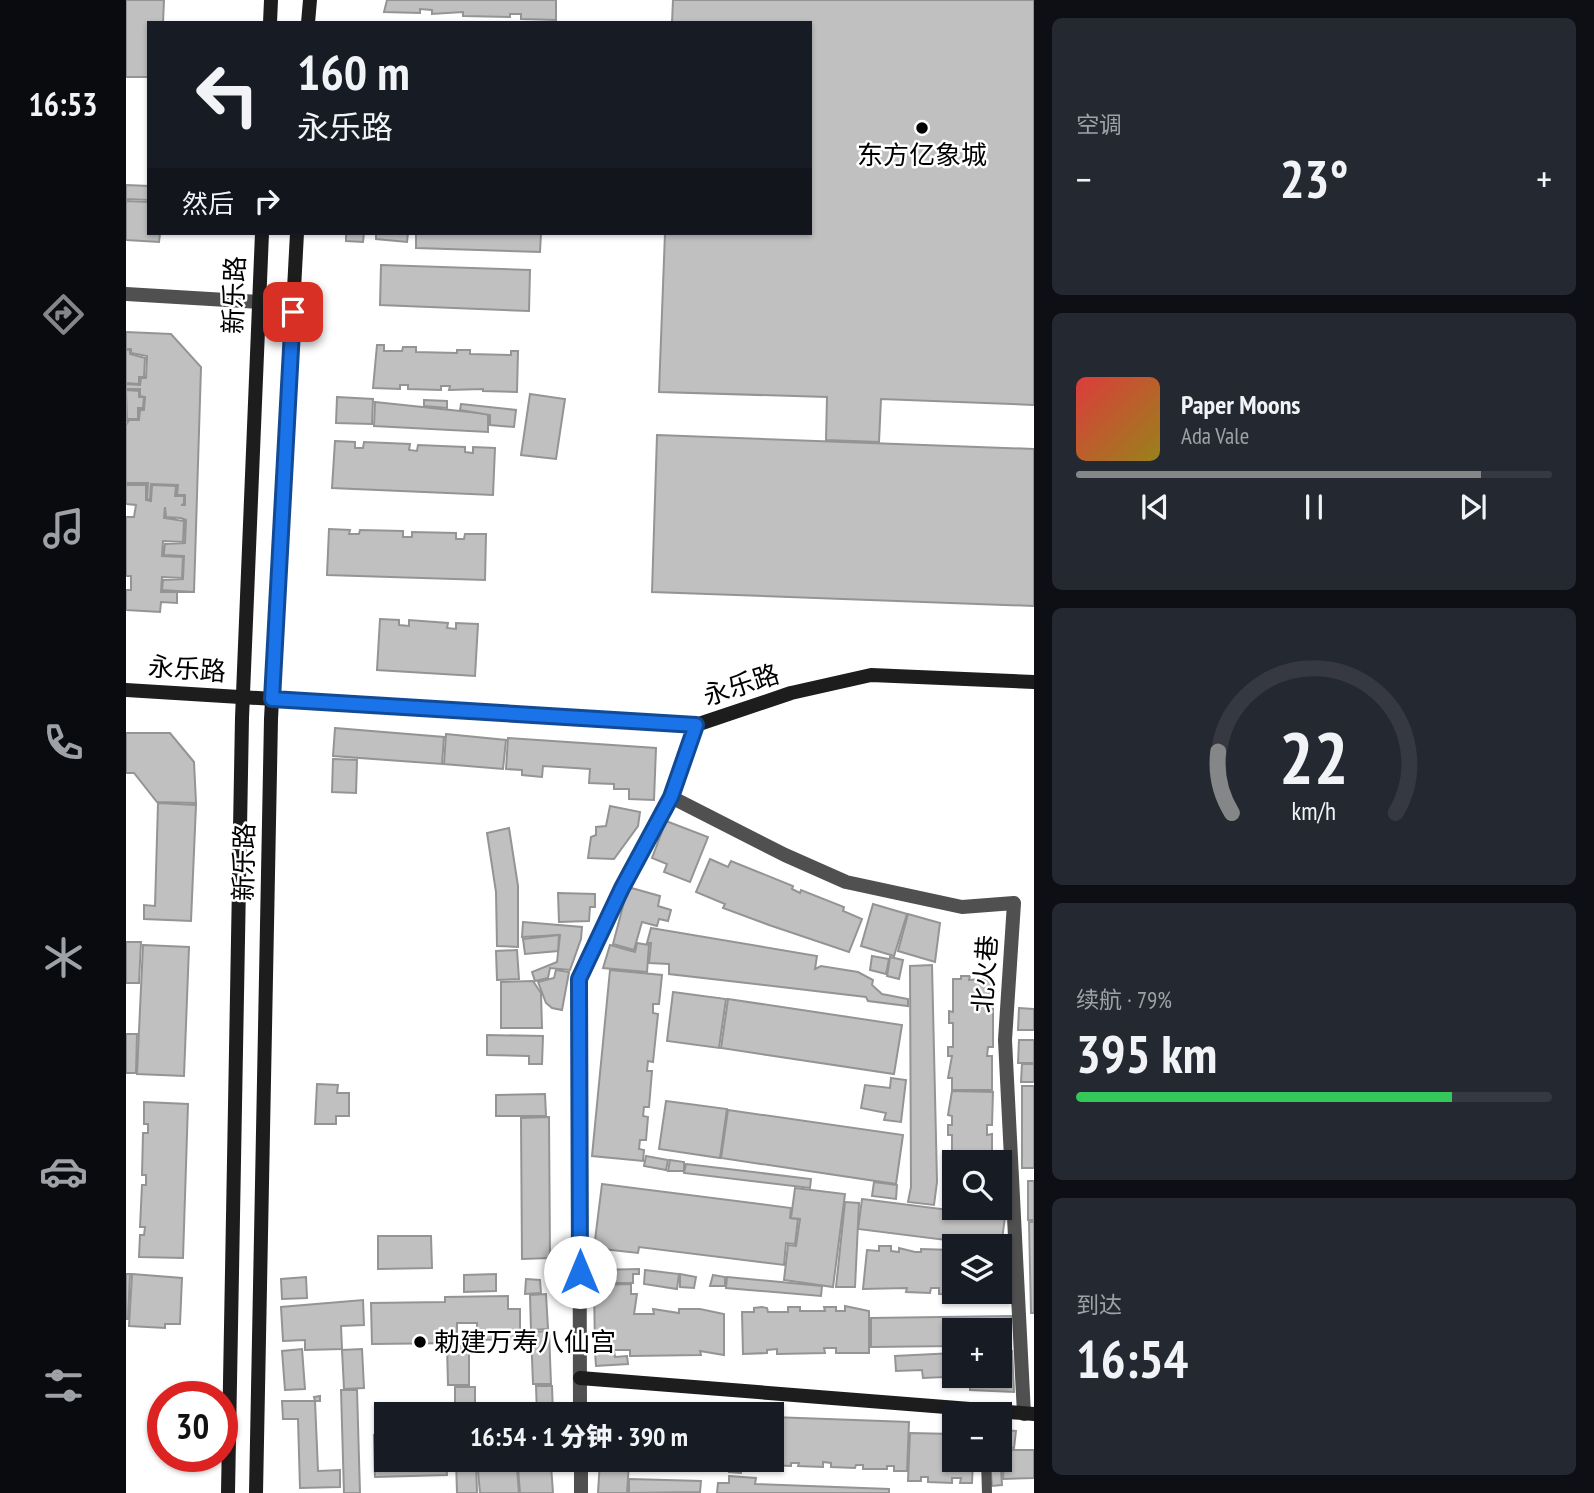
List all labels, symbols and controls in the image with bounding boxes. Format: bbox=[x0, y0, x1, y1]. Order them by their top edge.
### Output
text: 160 m bbox=[297, 40, 410, 104]
icon: left bbox=[182, 49, 273, 140]
text: 16:53 bbox=[28, 83, 98, 125]
text: 永乐路 bbox=[297, 106, 393, 148]
text: 空调 bbox=[1076, 110, 1122, 139]
marker: 东方亿象城 bbox=[914, 120, 930, 136]
place label: 东方亿象城 bbox=[857, 138, 987, 171]
text: 23° bbox=[1280, 145, 1348, 212]
text: − bbox=[1076, 154, 1092, 203]
text: + bbox=[1536, 154, 1552, 203]
icon: right bbox=[248, 182, 286, 220]
text: 然后 bbox=[182, 187, 234, 220]
street label: 新乐路 bbox=[216, 255, 251, 335]
pin bbox=[263, 282, 323, 342]
icon: directions bbox=[39, 290, 88, 339]
icon: arrive bbox=[274, 293, 312, 331]
text: Paper Moons bbox=[1181, 388, 1300, 421]
text: Ada Vale bbox=[1181, 421, 1249, 450]
icon: previous bbox=[1136, 488, 1174, 526]
icon: pause bbox=[1295, 488, 1333, 526]
icon: next bbox=[1454, 488, 1492, 526]
icon: music bbox=[39, 504, 88, 553]
street label: 永乐路 bbox=[147, 649, 227, 688]
street label: 永乐路 bbox=[699, 657, 783, 712]
text: 22 bbox=[1279, 709, 1349, 803]
icon: phone bbox=[39, 718, 88, 767]
text: km/h bbox=[1292, 794, 1336, 826]
street label: 新乐路 bbox=[226, 823, 261, 901]
icon: climate bbox=[39, 933, 88, 982]
street label: 北火巷 bbox=[965, 934, 1004, 1014]
text: 续航 · 79% bbox=[1076, 985, 1172, 1014]
text: 395 km bbox=[1076, 1020, 1217, 1087]
icon: car bbox=[39, 1147, 88, 1196]
map controls bbox=[942, 1150, 1012, 1472]
button: search bbox=[942, 1150, 1012, 1220]
button: layers bbox=[942, 1234, 1012, 1304]
position arrow bbox=[543, 1235, 617, 1309]
text: 到达 bbox=[1076, 1290, 1122, 1319]
button: + bbox=[942, 1318, 1012, 1388]
place label: 勅建万寿八仙宫 bbox=[434, 1325, 616, 1358]
text: 16:54 bbox=[1076, 1325, 1188, 1392]
marker: 勅建万寿八仙宫 bbox=[412, 1334, 428, 1350]
icon: filters bbox=[39, 1361, 88, 1410]
speed limit sign: 30 bbox=[147, 1381, 238, 1472]
button: − bbox=[942, 1402, 1012, 1472]
text: 16:54 · 1 分钟 · 390 m bbox=[470, 1420, 688, 1453]

